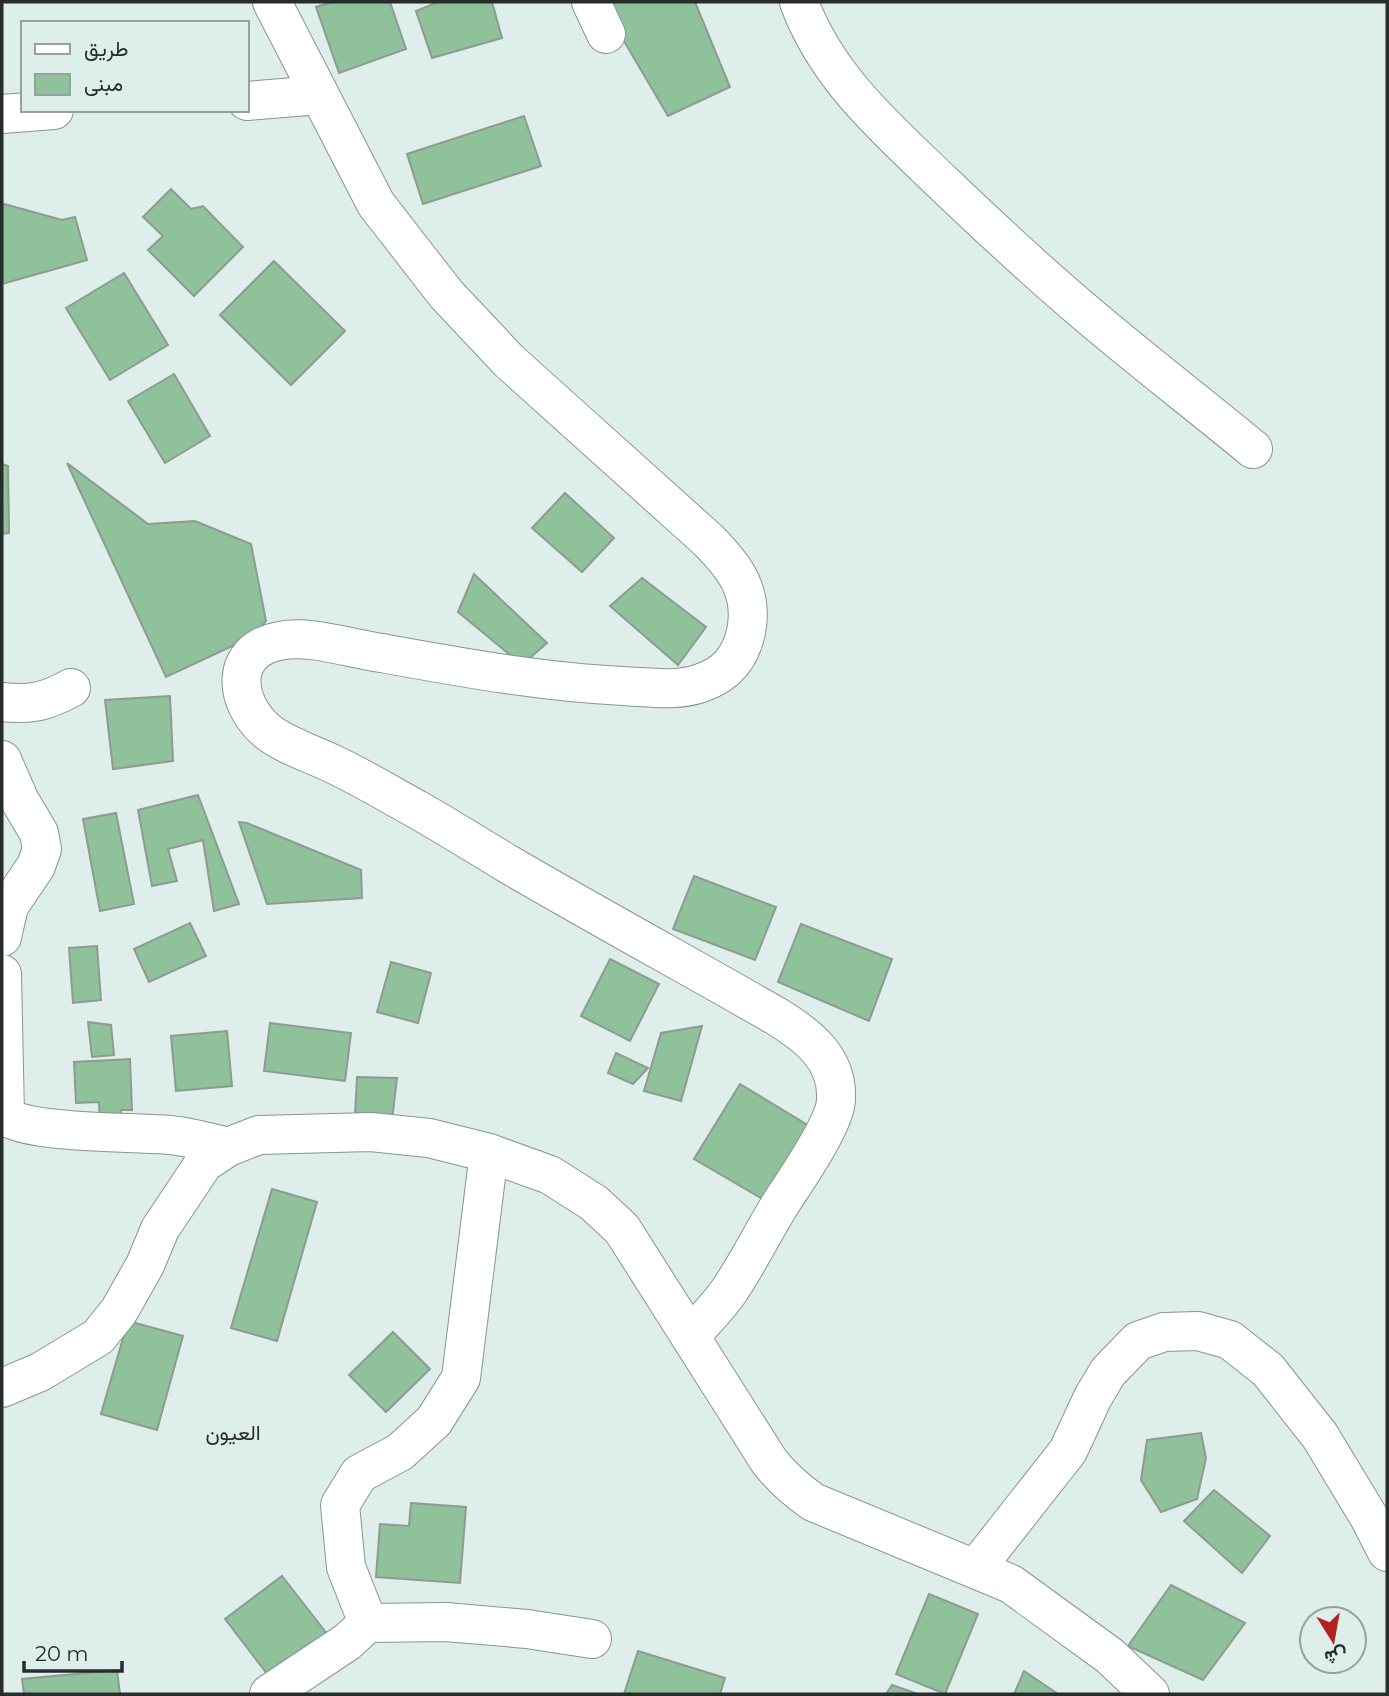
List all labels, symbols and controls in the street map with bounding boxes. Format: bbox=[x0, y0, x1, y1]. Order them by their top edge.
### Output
legend bbox=[21, 21, 248, 112]
text: طريق bbox=[84, 36, 129, 62]
text: مبنى bbox=[84, 71, 123, 96]
district label: العيون bbox=[205, 1420, 261, 1446]
north arrow bbox=[1298, 1605, 1368, 1675]
scale bar bbox=[24, 1630, 122, 1674]
text: 20 m bbox=[35, 1641, 89, 1666]
text: ش bbox=[1323, 1643, 1350, 1670]

